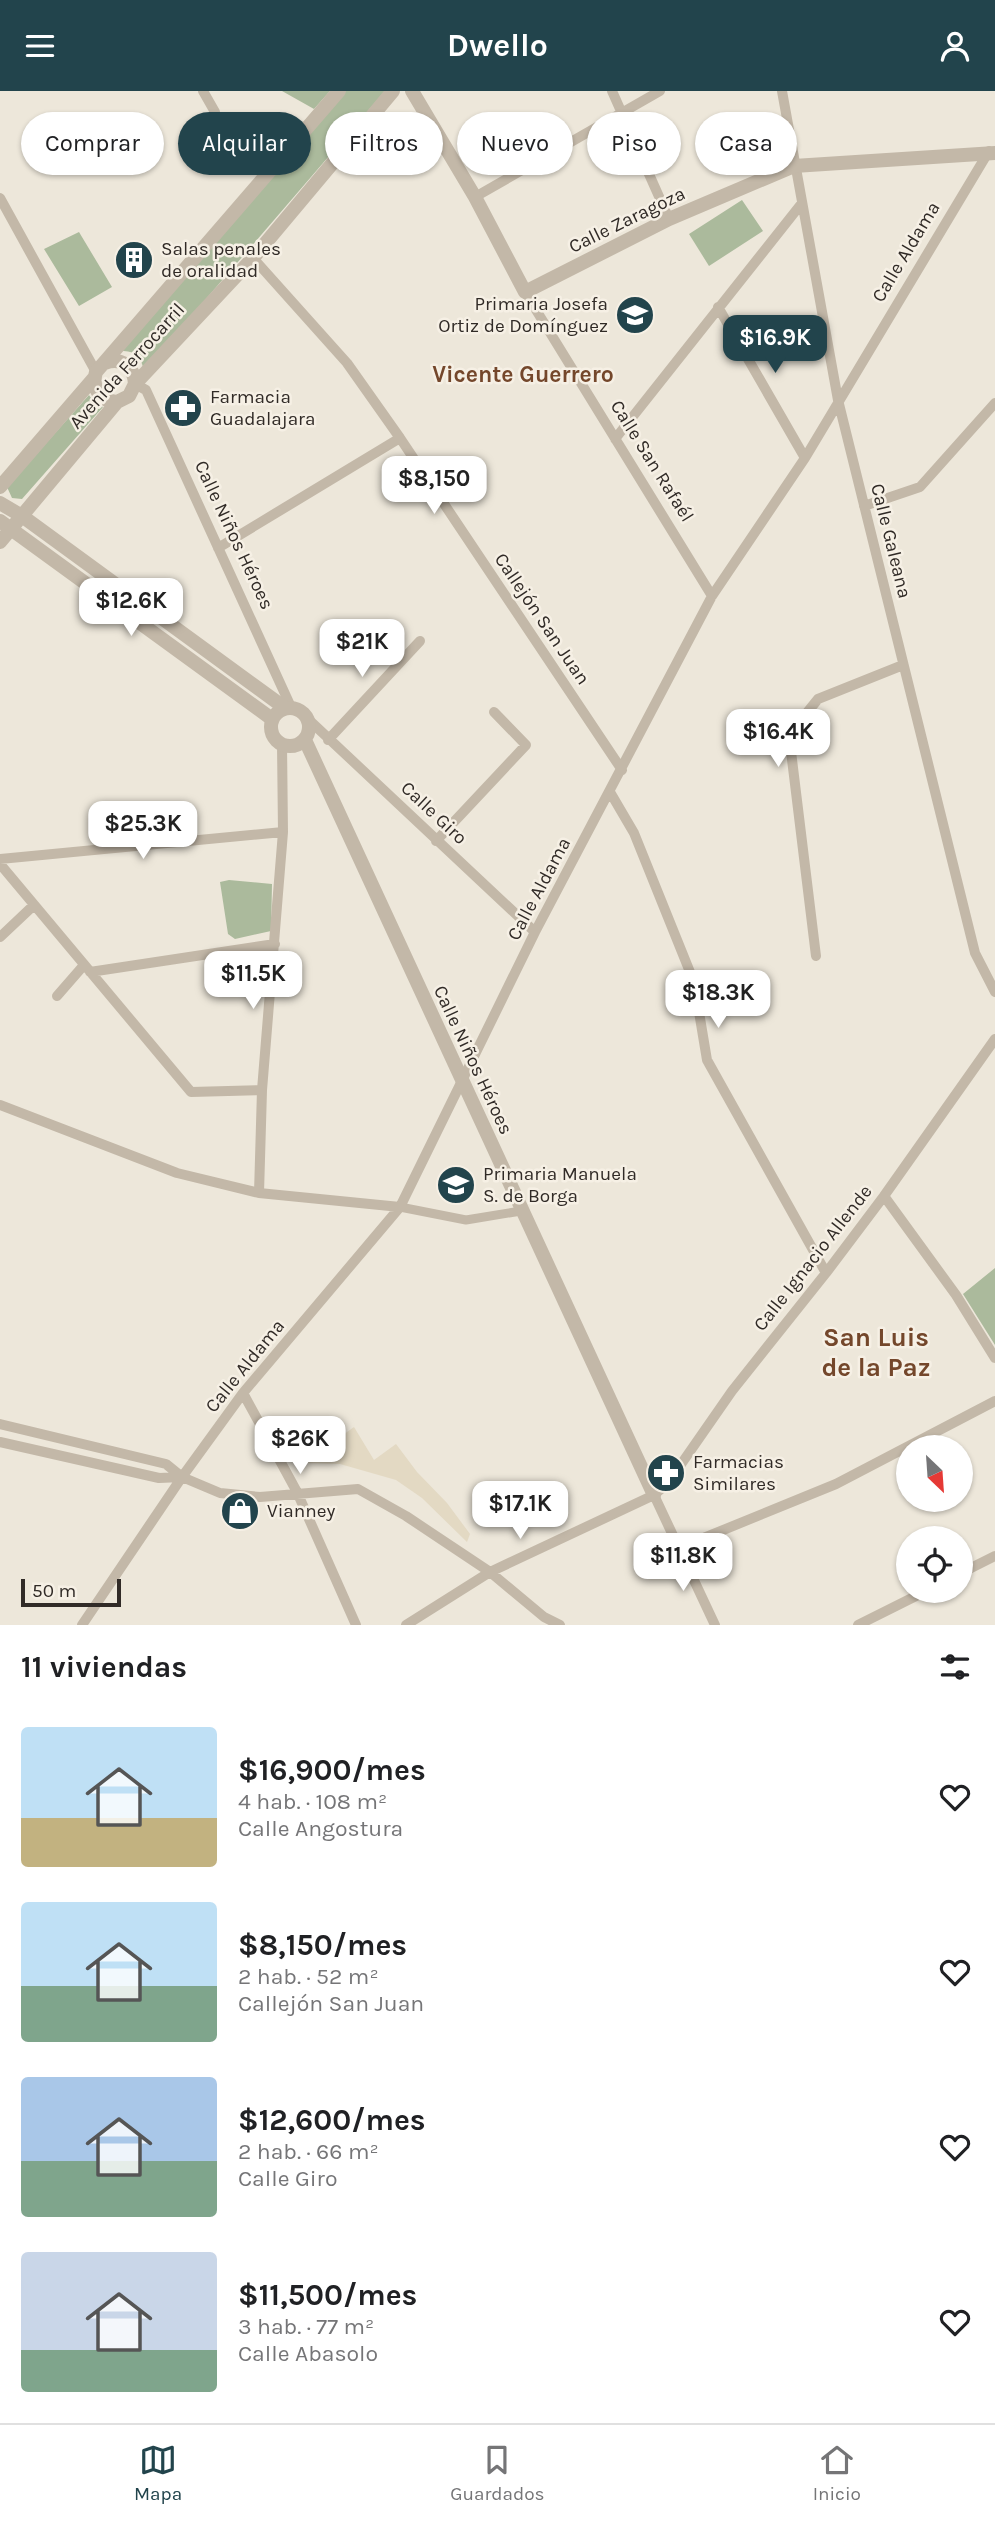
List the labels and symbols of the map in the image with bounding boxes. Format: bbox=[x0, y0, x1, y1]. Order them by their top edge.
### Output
street label: Calle Zaragoza bbox=[565, 182, 689, 258]
street label: Calle Aldama bbox=[867, 198, 945, 306]
place label: Salas penales de oralidad bbox=[161, 238, 281, 282]
building icon: Salas penales de oralidad bbox=[113, 239, 155, 281]
place label: Primaria Josefa Ortiz de Domínguez bbox=[438, 293, 608, 337]
school or university icon: Primaria Josefa Ortiz de Domínguez bbox=[614, 294, 656, 336]
street label: Avenida Ferrocarril bbox=[65, 299, 189, 433]
pin: $16.9K bbox=[718, 315, 832, 375]
district label: Vicente Guerrero bbox=[432, 361, 614, 388]
place label: Farmacia Guadalajara bbox=[210, 386, 315, 430]
pharmacy icon: Farmacia Guadalajara bbox=[162, 387, 204, 429]
street label: Calle San Rafaél bbox=[606, 396, 698, 526]
street label: Calle Niños Héroes bbox=[190, 457, 278, 613]
pin: $8,150 bbox=[377, 457, 491, 516]
street label: Calle Galeana bbox=[866, 481, 916, 601]
street label: Callejón San Juan bbox=[490, 549, 594, 689]
pin: $12.6K bbox=[74, 579, 188, 638]
pin: $21K bbox=[321, 619, 403, 679]
pin: $16.4K bbox=[721, 709, 835, 769]
street label: Calle Giro bbox=[396, 777, 472, 849]
pin: $25.3K bbox=[86, 801, 200, 861]
street label: Calle Aldama bbox=[503, 834, 575, 944]
pin: $11.5K bbox=[196, 951, 310, 1011]
pin: $18.3K bbox=[661, 971, 775, 1030]
street label: Calle Niños Héroes bbox=[429, 982, 517, 1138]
place label: Primaria Manuela S. de Borga bbox=[483, 1163, 637, 1207]
school or university icon: Primaria Manuela S. de Borga bbox=[435, 1164, 477, 1206]
street label: Calle Ignacio Allende bbox=[749, 1181, 877, 1335]
street label: Calle Aldama bbox=[201, 1315, 289, 1417]
district label: San Luis de la Paz bbox=[821, 1322, 931, 1383]
pin: $26K bbox=[259, 1417, 341, 1476]
north arrow bbox=[896, 1435, 973, 1512]
place label: Farmacias Similares bbox=[693, 1451, 784, 1495]
pharmacy icon: Farmacias Similares bbox=[645, 1452, 687, 1494]
pin: $17.1K bbox=[463, 1481, 577, 1541]
shop icon: Vianney bbox=[219, 1490, 261, 1532]
place label: Vianney bbox=[267, 1500, 335, 1522]
pin: $11.8K bbox=[626, 1533, 740, 1593]
scale bar bbox=[21, 1576, 121, 1608]

